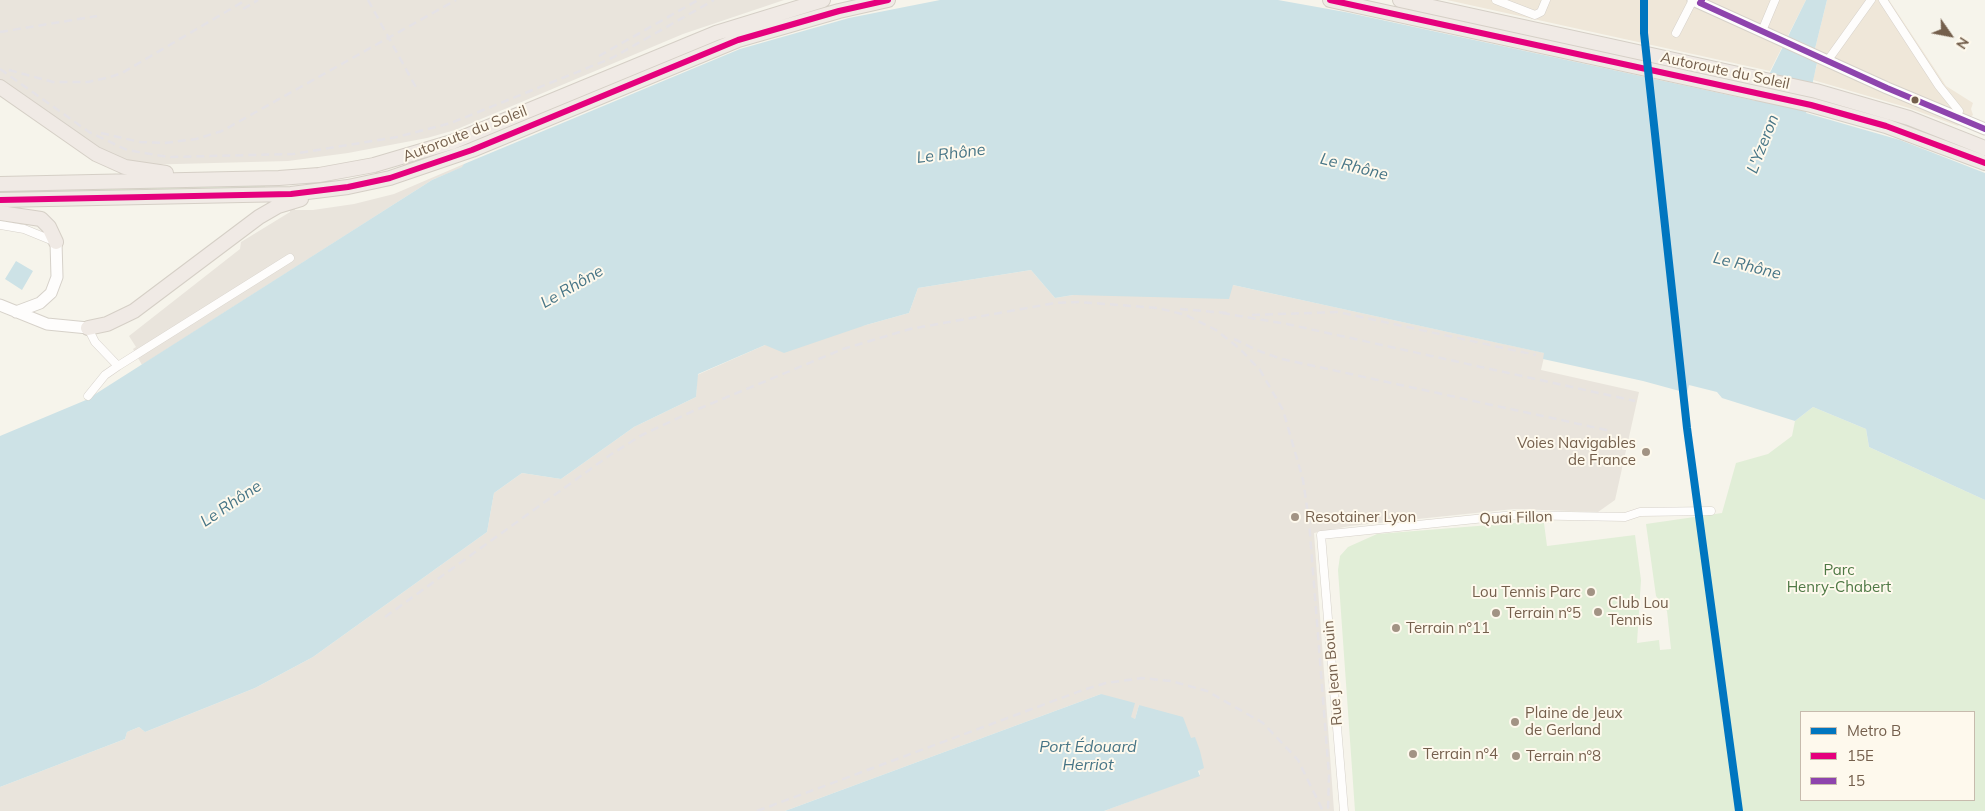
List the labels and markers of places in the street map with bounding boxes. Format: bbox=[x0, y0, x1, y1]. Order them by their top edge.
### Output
unlabelled marker bbox=[1910, 95, 1920, 105]
place label: Voies Navigables de France bbox=[1517, 434, 1636, 469]
marker: Voies Navigables de France bbox=[1640, 446, 1652, 458]
place label: Resotainer Lyon bbox=[1305, 508, 1416, 526]
marker: Resotainer Lyon bbox=[1289, 511, 1301, 523]
place label: Lou Tennis Parc bbox=[1472, 583, 1581, 601]
marker: Lou Tennis Parc bbox=[1585, 586, 1597, 598]
place label: Club Lou Tennis bbox=[1608, 594, 1669, 629]
place label: Terrain n°5 bbox=[1506, 604, 1581, 622]
marker: Club Lou Tennis bbox=[1592, 606, 1604, 618]
marker: Terrain n°5 bbox=[1490, 607, 1502, 619]
place label: Terrain n°11 bbox=[1406, 619, 1490, 637]
marker: Terrain n°11 bbox=[1390, 622, 1402, 634]
place label: Plaine de Jeux de Gerland bbox=[1525, 704, 1623, 739]
marker: Plaine de Jeux de Gerland bbox=[1509, 716, 1521, 728]
place label: Terrain n°4 bbox=[1423, 745, 1498, 763]
place label: Terrain n°8 bbox=[1526, 747, 1601, 765]
marker: Terrain n°4 bbox=[1407, 748, 1419, 760]
marker: Terrain n°8 bbox=[1510, 750, 1522, 762]

